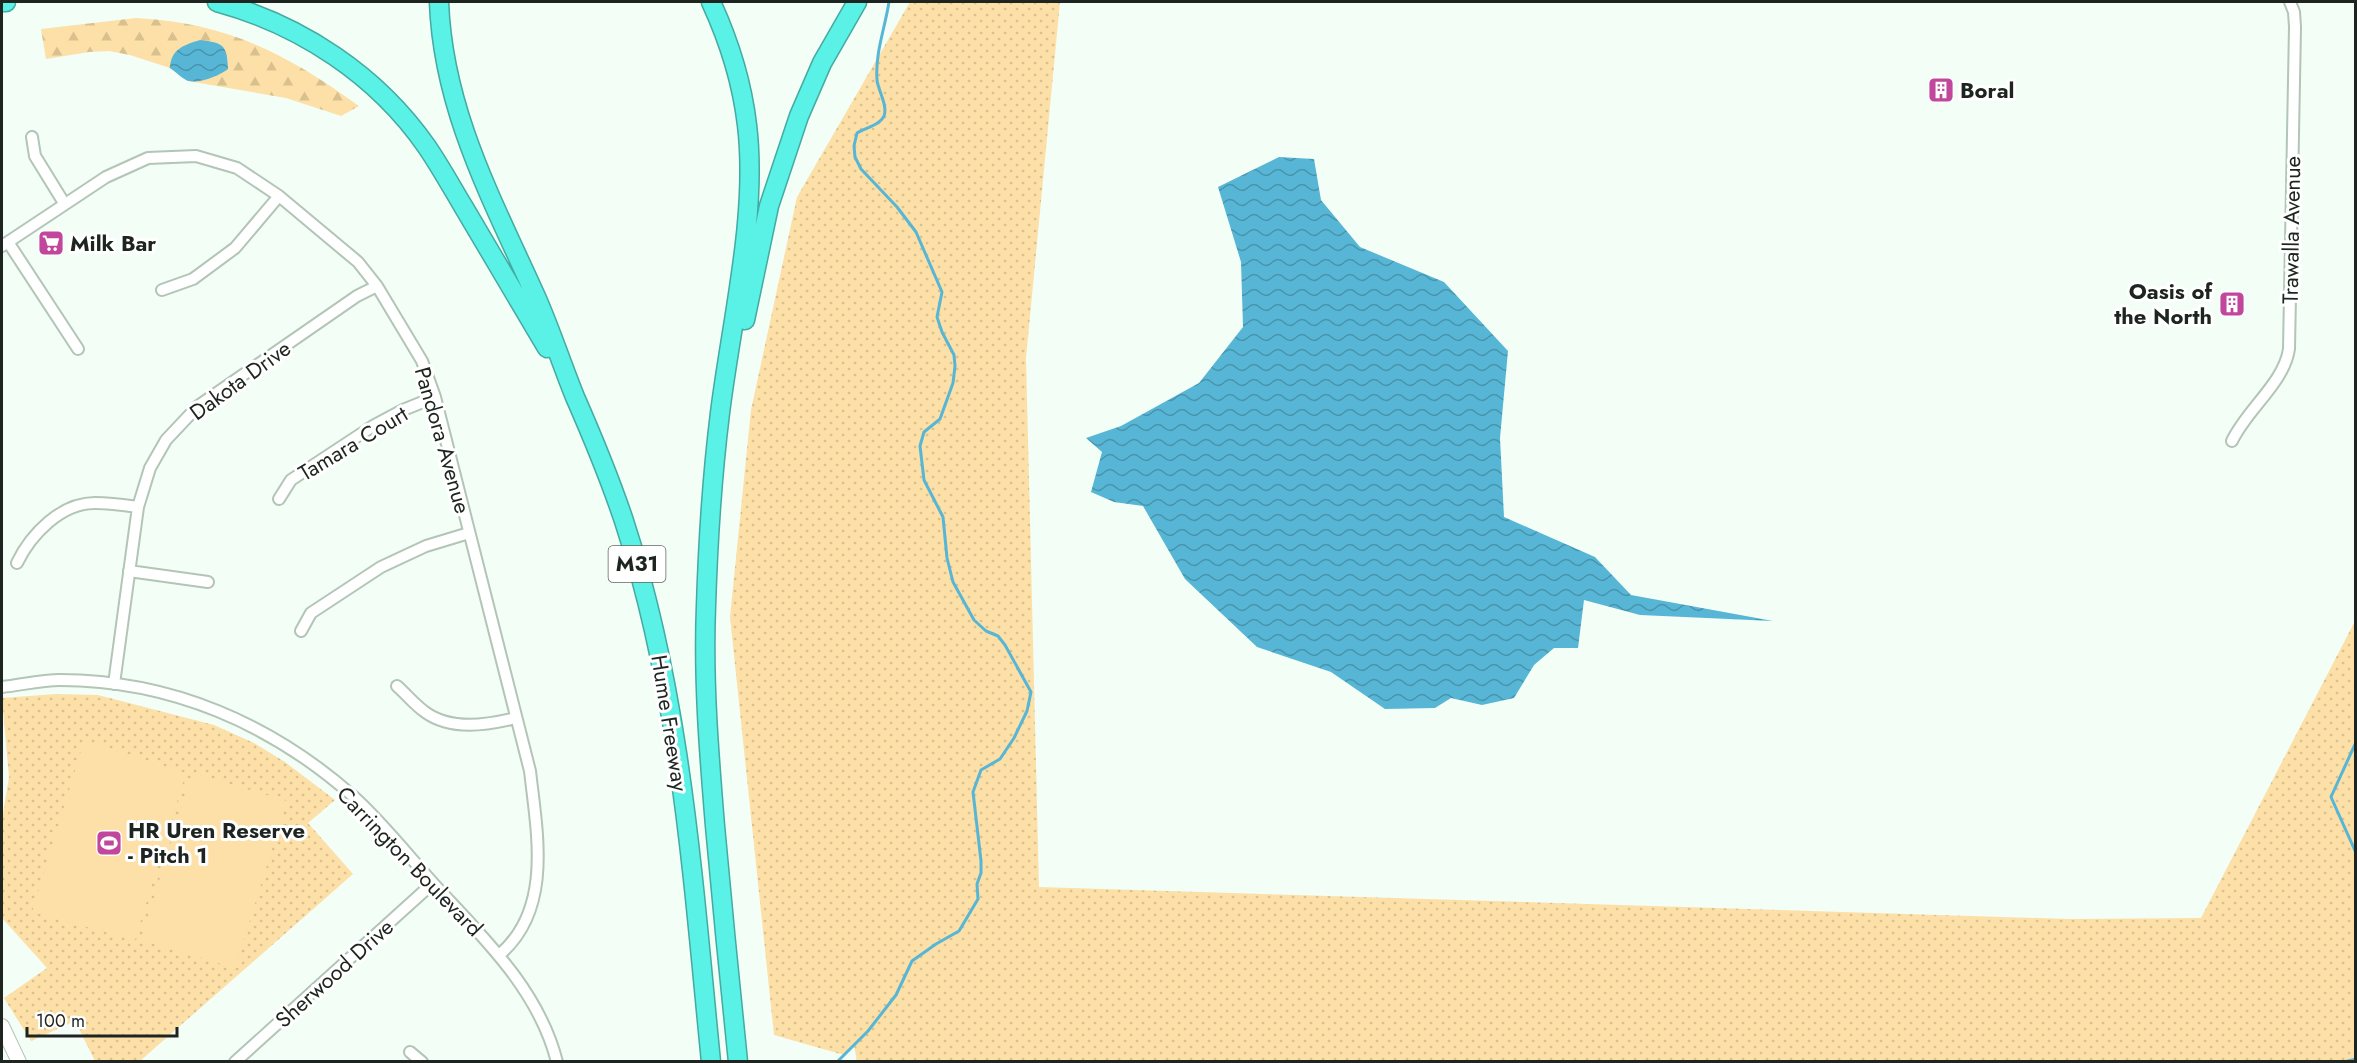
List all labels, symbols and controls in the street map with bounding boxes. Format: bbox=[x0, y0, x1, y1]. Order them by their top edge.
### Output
place label: Boral bbox=[1960, 74, 2014, 106]
building icon: Boral bbox=[1926, 75, 1956, 105]
street label: Trawalla Avenue bbox=[2274, 156, 2308, 304]
place label: Milk Bar bbox=[70, 227, 156, 259]
supermarket icon: Milk Bar bbox=[36, 228, 66, 258]
place label: Oasis of the North bbox=[2114, 275, 2213, 332]
building icon: Oasis of the North bbox=[2217, 289, 2247, 319]
street label: Dakota Drive bbox=[183, 332, 297, 428]
street label: Pandora Avenue bbox=[407, 363, 479, 517]
street label: Tamara Court bbox=[292, 397, 414, 488]
road number: M31 bbox=[608, 546, 666, 582]
street label: Hume Freeway bbox=[643, 653, 697, 794]
street label: Carrington Boulevard bbox=[330, 779, 490, 943]
place label: HR Uren Reserve - Pitch 1 bbox=[128, 814, 305, 871]
sports icon: HR Uren Reserve - Pitch 1 bbox=[94, 828, 124, 858]
street label: Sherwood Drive bbox=[268, 911, 400, 1035]
scale bar bbox=[27, 1000, 177, 1038]
text: 100 m bbox=[36, 1008, 85, 1034]

